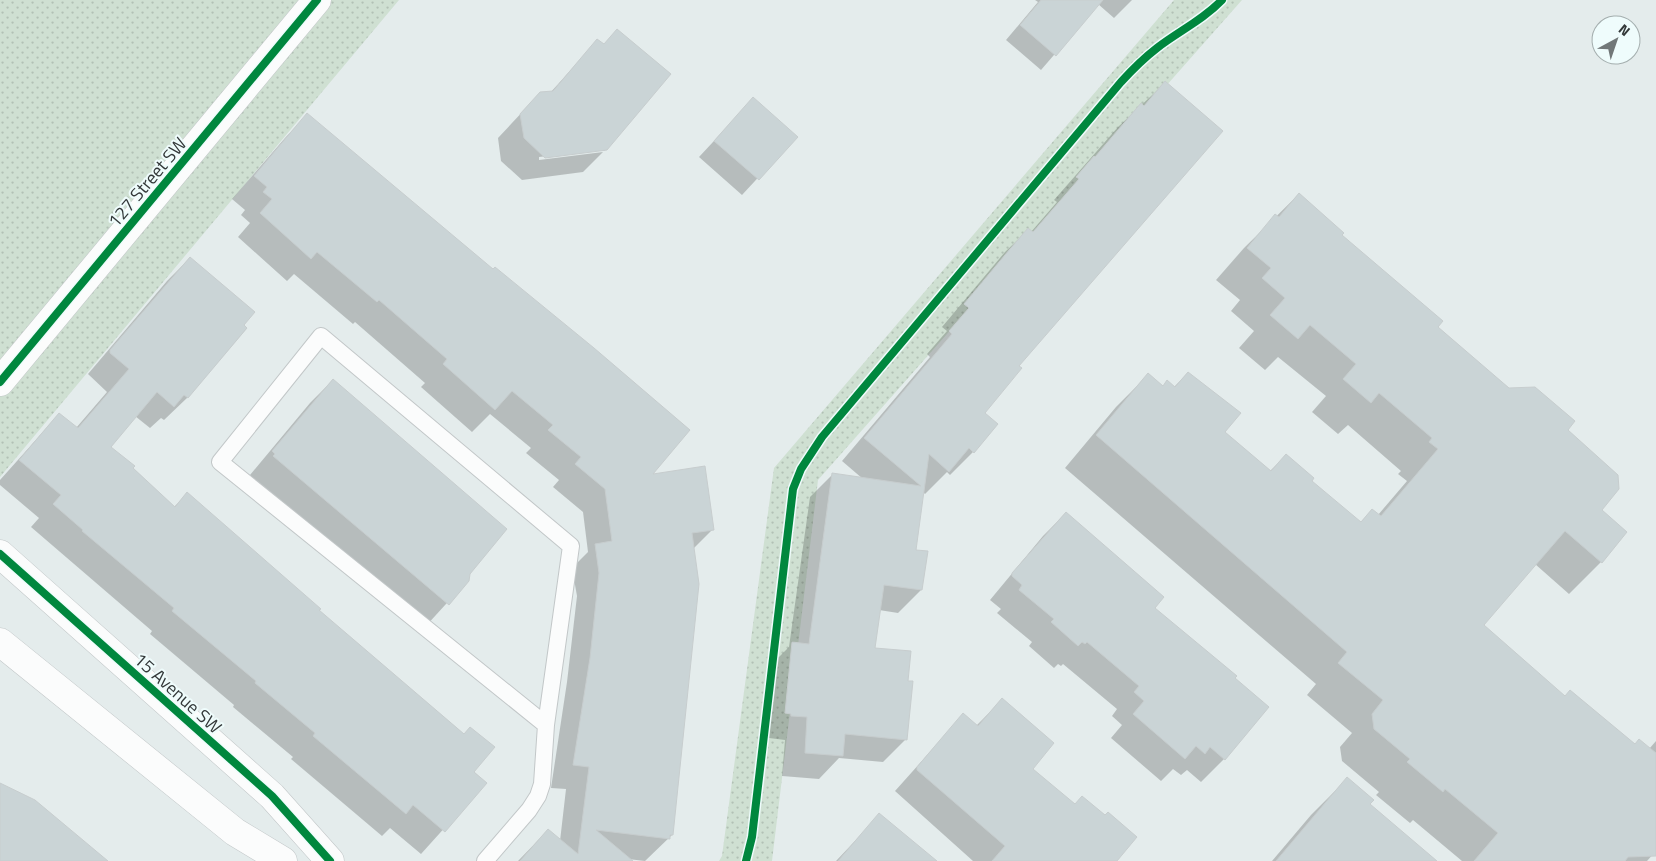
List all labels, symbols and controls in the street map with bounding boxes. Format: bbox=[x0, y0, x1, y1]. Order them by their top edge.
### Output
north arrow bbox=[1591, 15, 1641, 65]
text: N bbox=[1614, 18, 1635, 41]
street label: 127 Street SW bbox=[101, 131, 193, 233]
street label: 15 Avenue SW bbox=[128, 646, 228, 740]

